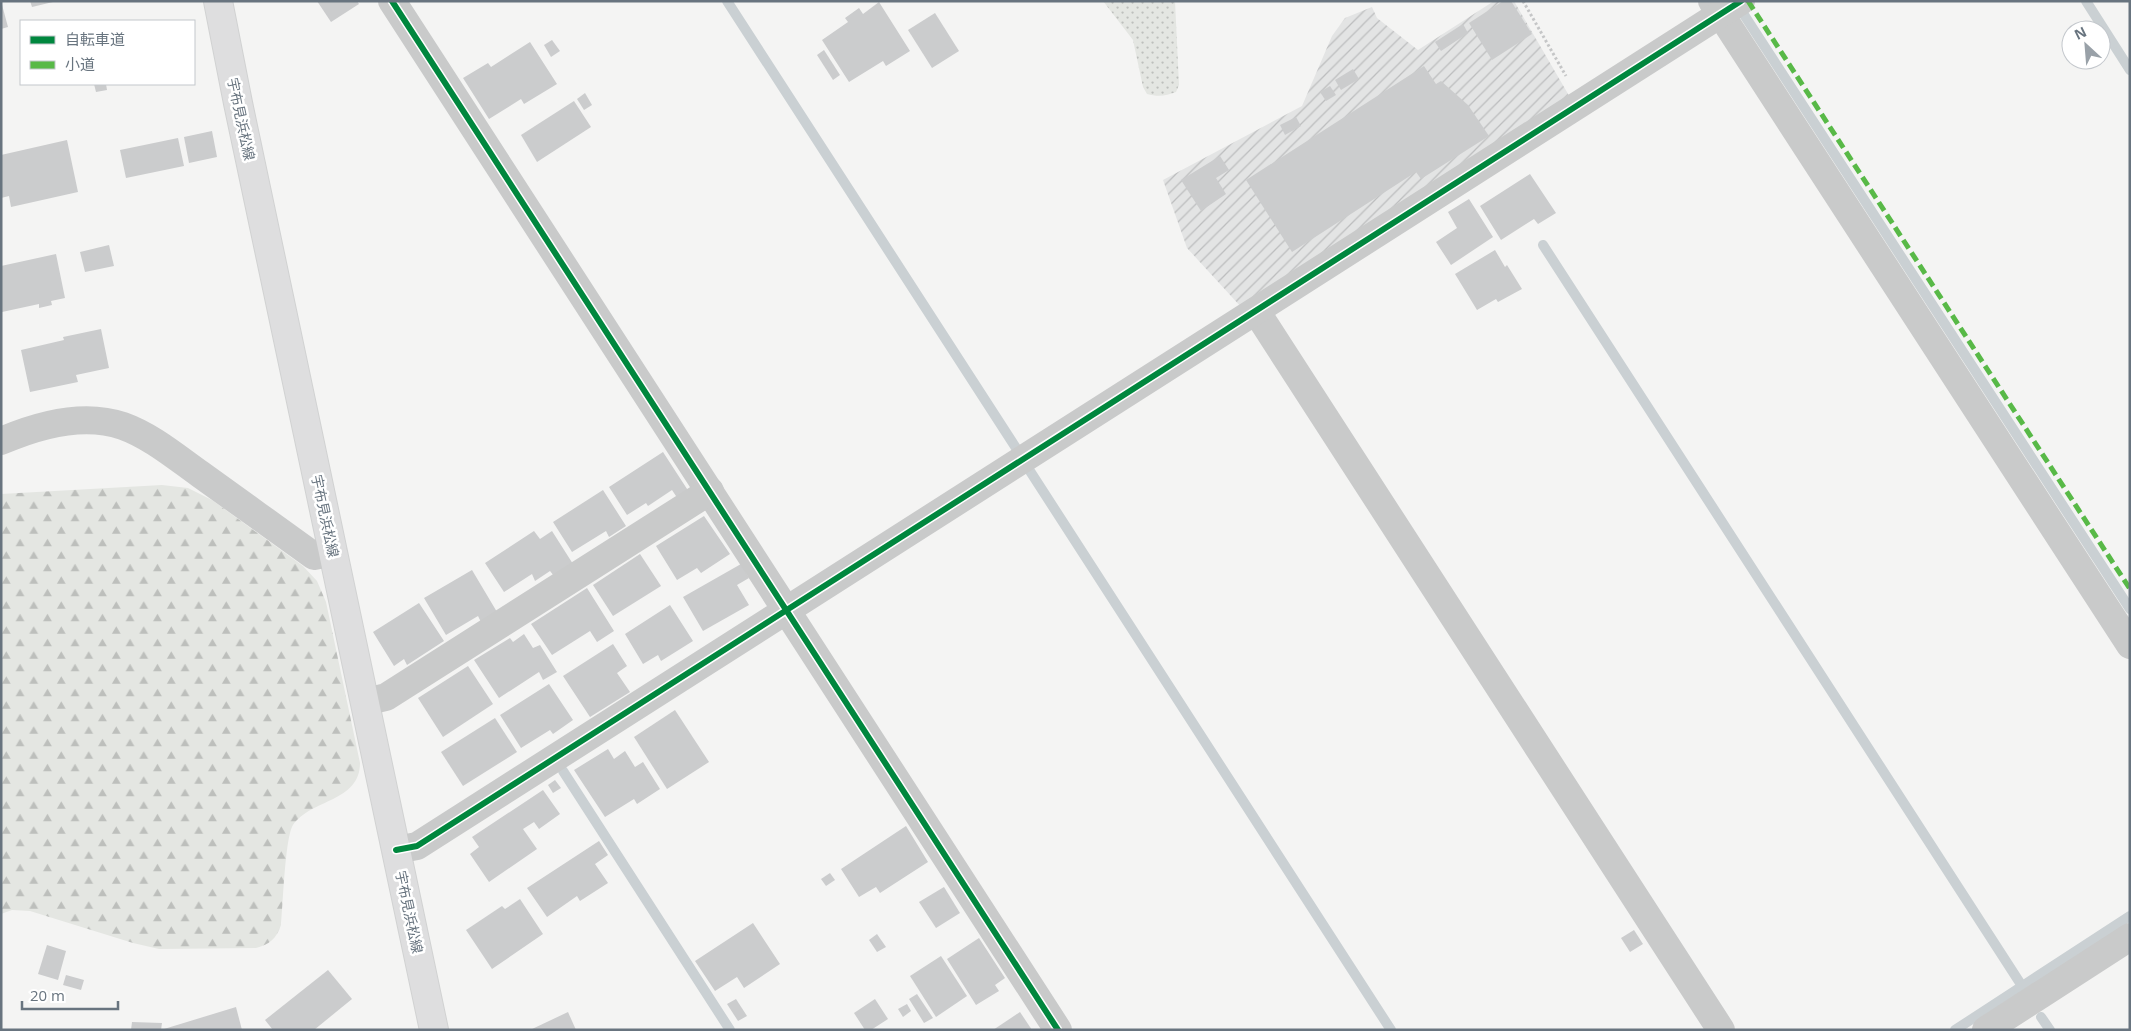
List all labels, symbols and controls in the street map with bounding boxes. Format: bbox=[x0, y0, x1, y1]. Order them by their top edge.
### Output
legend bbox=[20, 20, 195, 85]
north arrow bbox=[2061, 20, 2111, 70]
text: N bbox=[2071, 22, 2089, 44]
text: 自転車道 bbox=[65, 29, 125, 49]
text: 小道 bbox=[65, 54, 95, 74]
street label: 宇布見浜松線 bbox=[223, 76, 260, 162]
street label: 宇布見浜松線 bbox=[307, 473, 344, 559]
street label: 宇布見浜松線 bbox=[391, 869, 428, 955]
scale bar bbox=[22, 978, 119, 1010]
text: 20 m bbox=[30, 985, 65, 1005]

